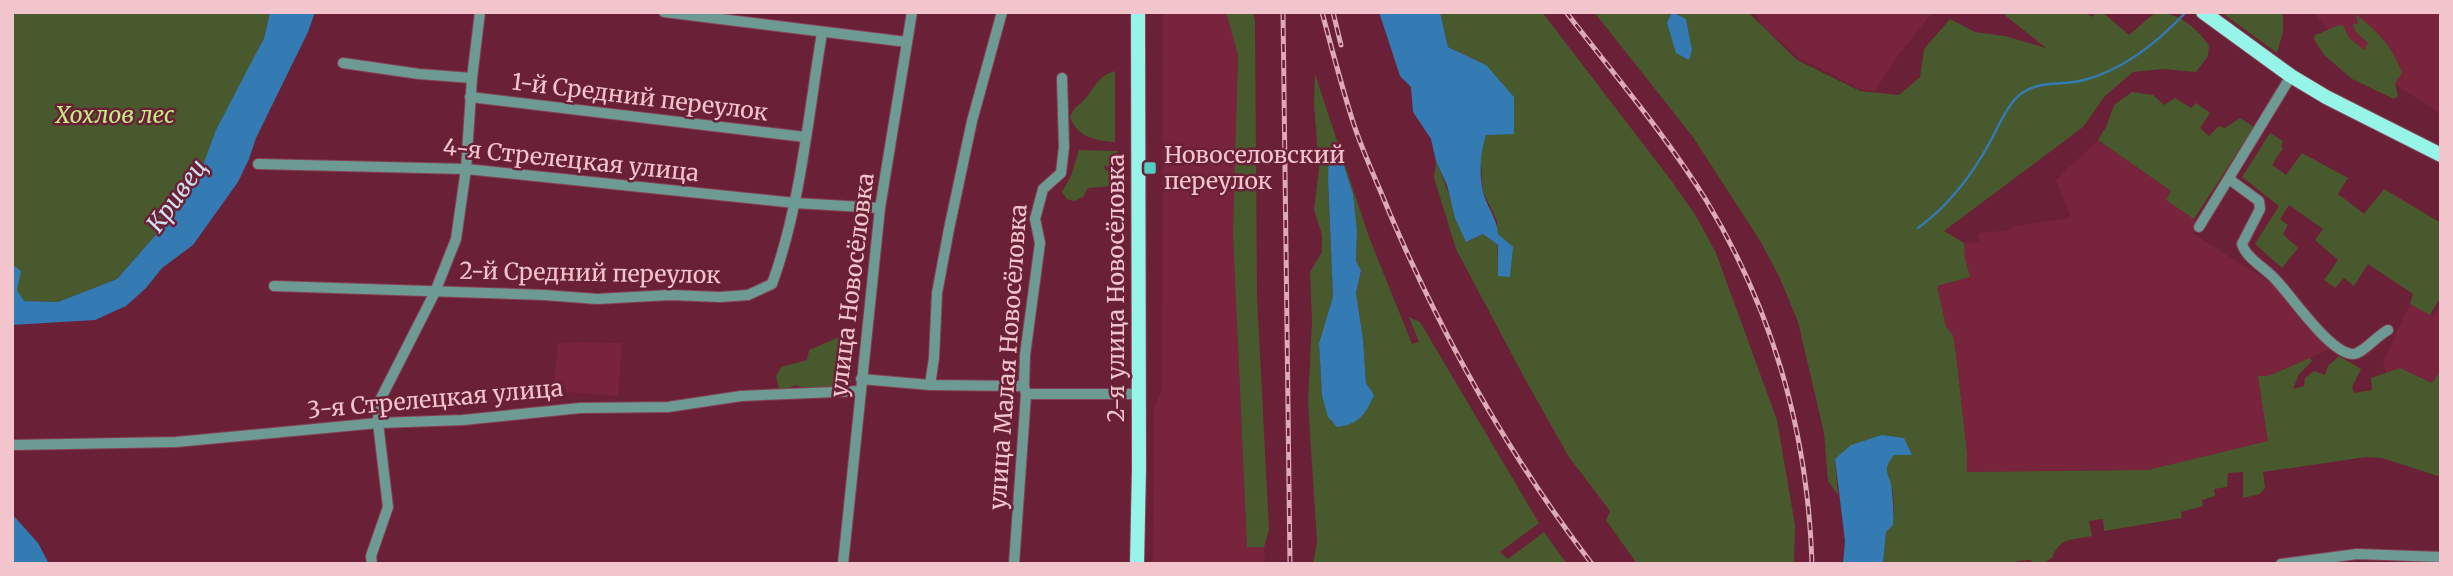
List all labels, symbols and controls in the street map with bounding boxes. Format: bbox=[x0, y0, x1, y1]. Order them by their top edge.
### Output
street label: 1-й Средний переулок bbox=[510, 66, 770, 127]
park label: Хохлов лес bbox=[54, 100, 175, 129]
street label: 4-я Стрелецкая улица bbox=[442, 132, 701, 187]
place label: Новоселовский переулок bbox=[1164, 140, 1345, 195]
water label: Кривец bbox=[140, 153, 214, 238]
street label: 2-я улица Новосёловка bbox=[1101, 154, 1130, 422]
marker: Новоселовский переулок bbox=[1142, 160, 1158, 176]
street label: улица Новосёловка bbox=[823, 171, 880, 399]
street label: улица Малая Новосёловка bbox=[982, 203, 1033, 511]
street label: 2-й Средний переулок bbox=[459, 256, 721, 289]
street label: 3-я Стрелецкая улица bbox=[306, 373, 564, 424]

